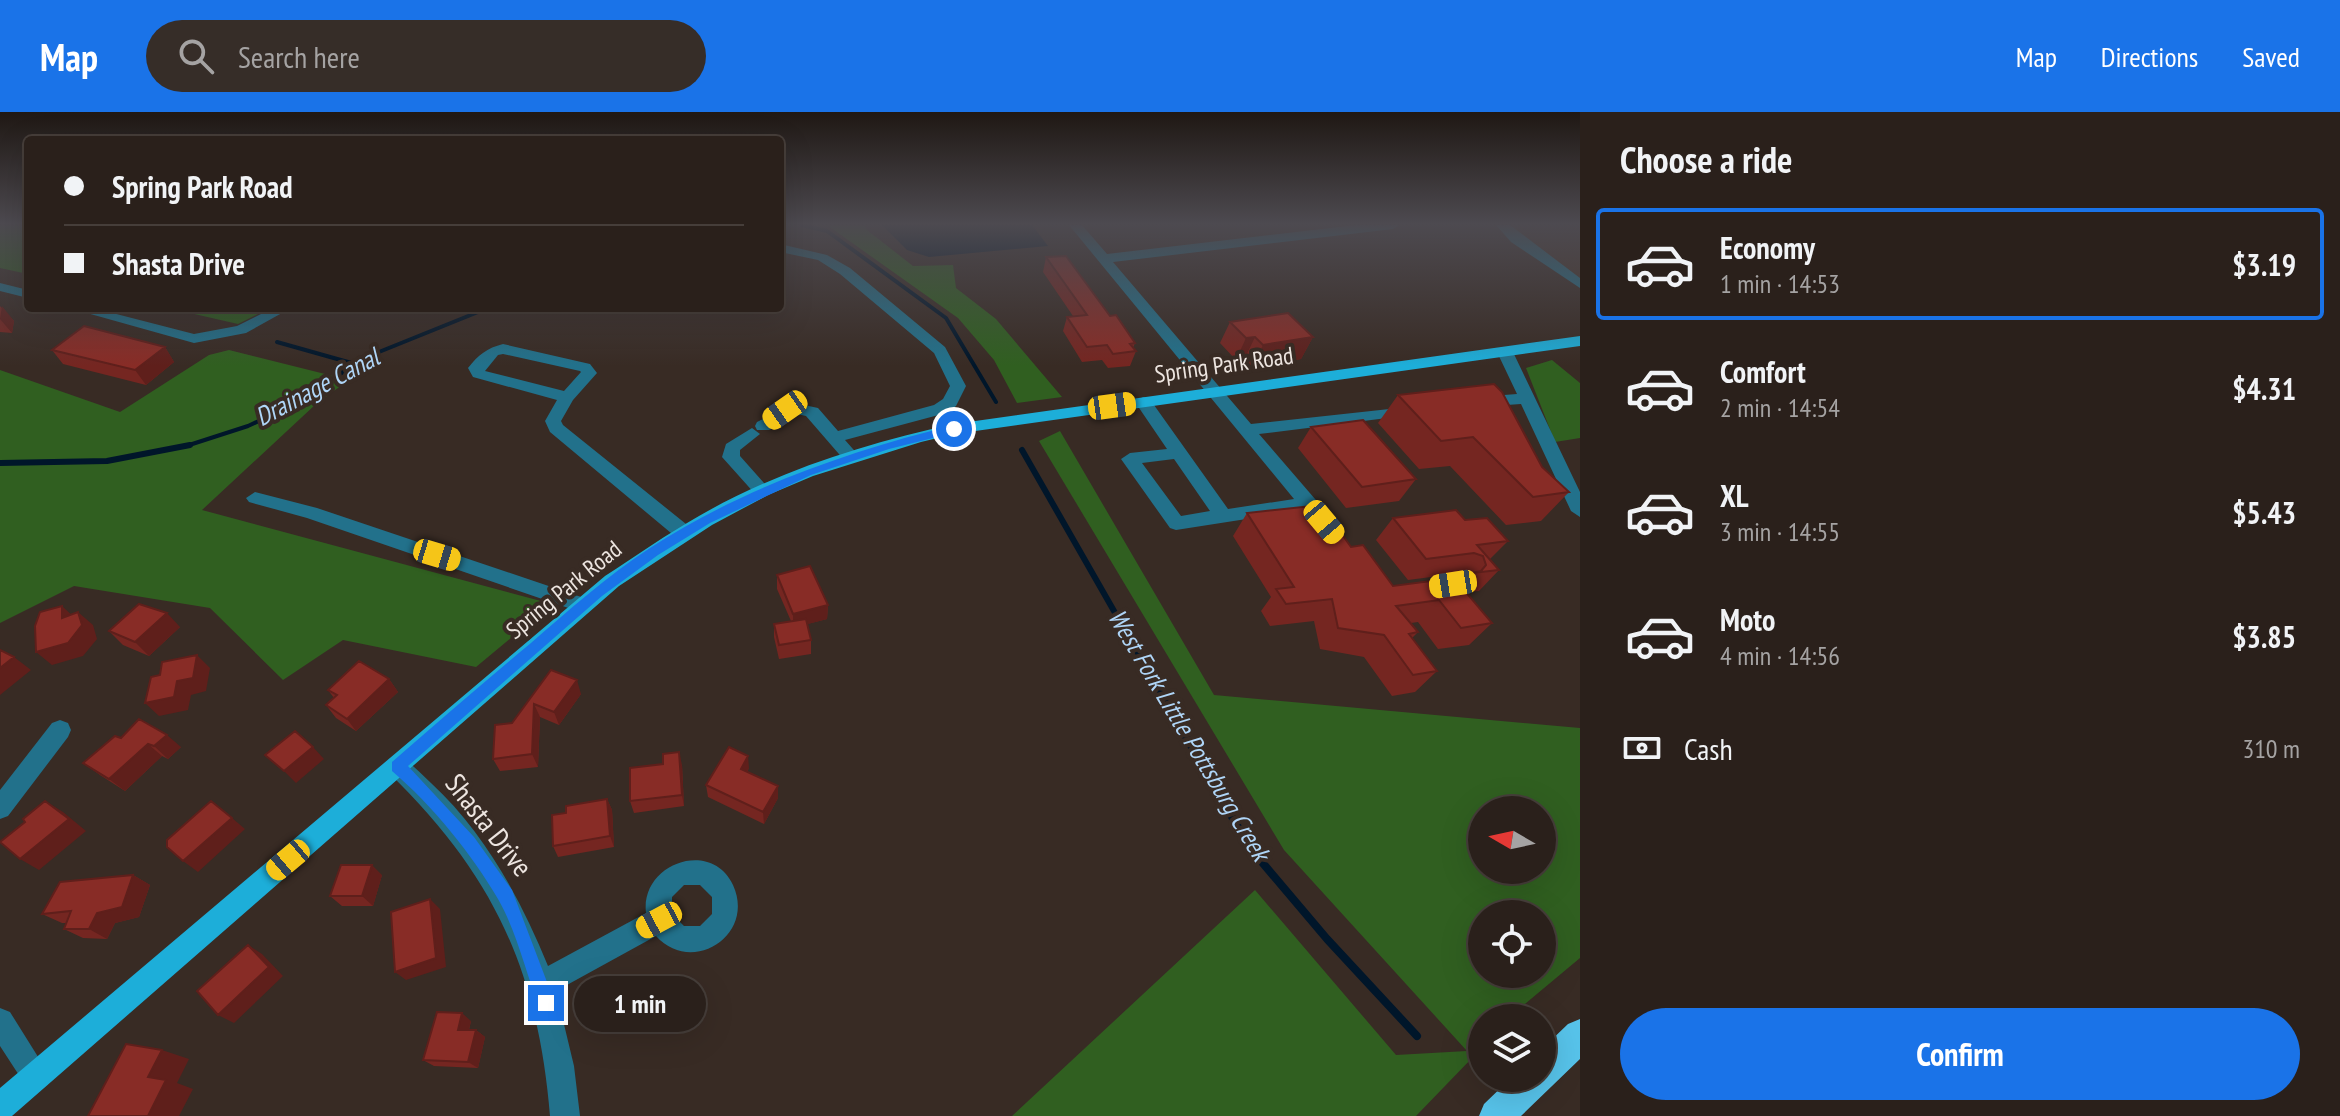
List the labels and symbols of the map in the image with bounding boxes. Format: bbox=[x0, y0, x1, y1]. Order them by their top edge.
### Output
water label: Drainage Canal bbox=[249, 339, 387, 433]
street label: Spring Park Road bbox=[1153, 339, 1295, 390]
car bbox=[758, 386, 812, 434]
car bbox=[1087, 391, 1137, 421]
route start bbox=[936, 411, 972, 447]
car bbox=[1299, 496, 1349, 548]
street label: Spring Park Road bbox=[500, 534, 628, 646]
car bbox=[411, 537, 463, 573]
car bbox=[1427, 568, 1479, 600]
water label: West Fork Little Pottsburg Creek bbox=[1101, 603, 1279, 869]
street label: Shasta Drive bbox=[438, 766, 541, 884]
north arrow bbox=[1468, 796, 1556, 884]
car bbox=[262, 835, 314, 885]
car bbox=[632, 898, 686, 942]
callout: 1 min bbox=[574, 975, 706, 1031]
route end bbox=[528, 985, 564, 1021]

